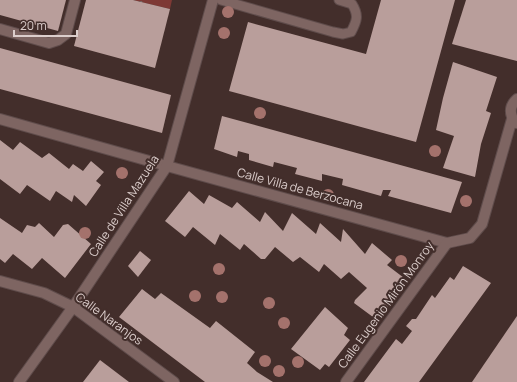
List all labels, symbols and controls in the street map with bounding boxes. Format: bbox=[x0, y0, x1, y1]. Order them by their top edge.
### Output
scale bar bbox=[14, 12, 77, 38]
text: 20 m bbox=[20, 17, 47, 34]
street label: Calle de Villa Mazuela bbox=[84, 152, 163, 260]
street label: Calle Villa de Berzocana bbox=[235, 163, 365, 214]
street label: Calle Eugenio Mirón Monroy bbox=[334, 237, 438, 372]
street label: Calle Naranjos bbox=[72, 288, 146, 349]

